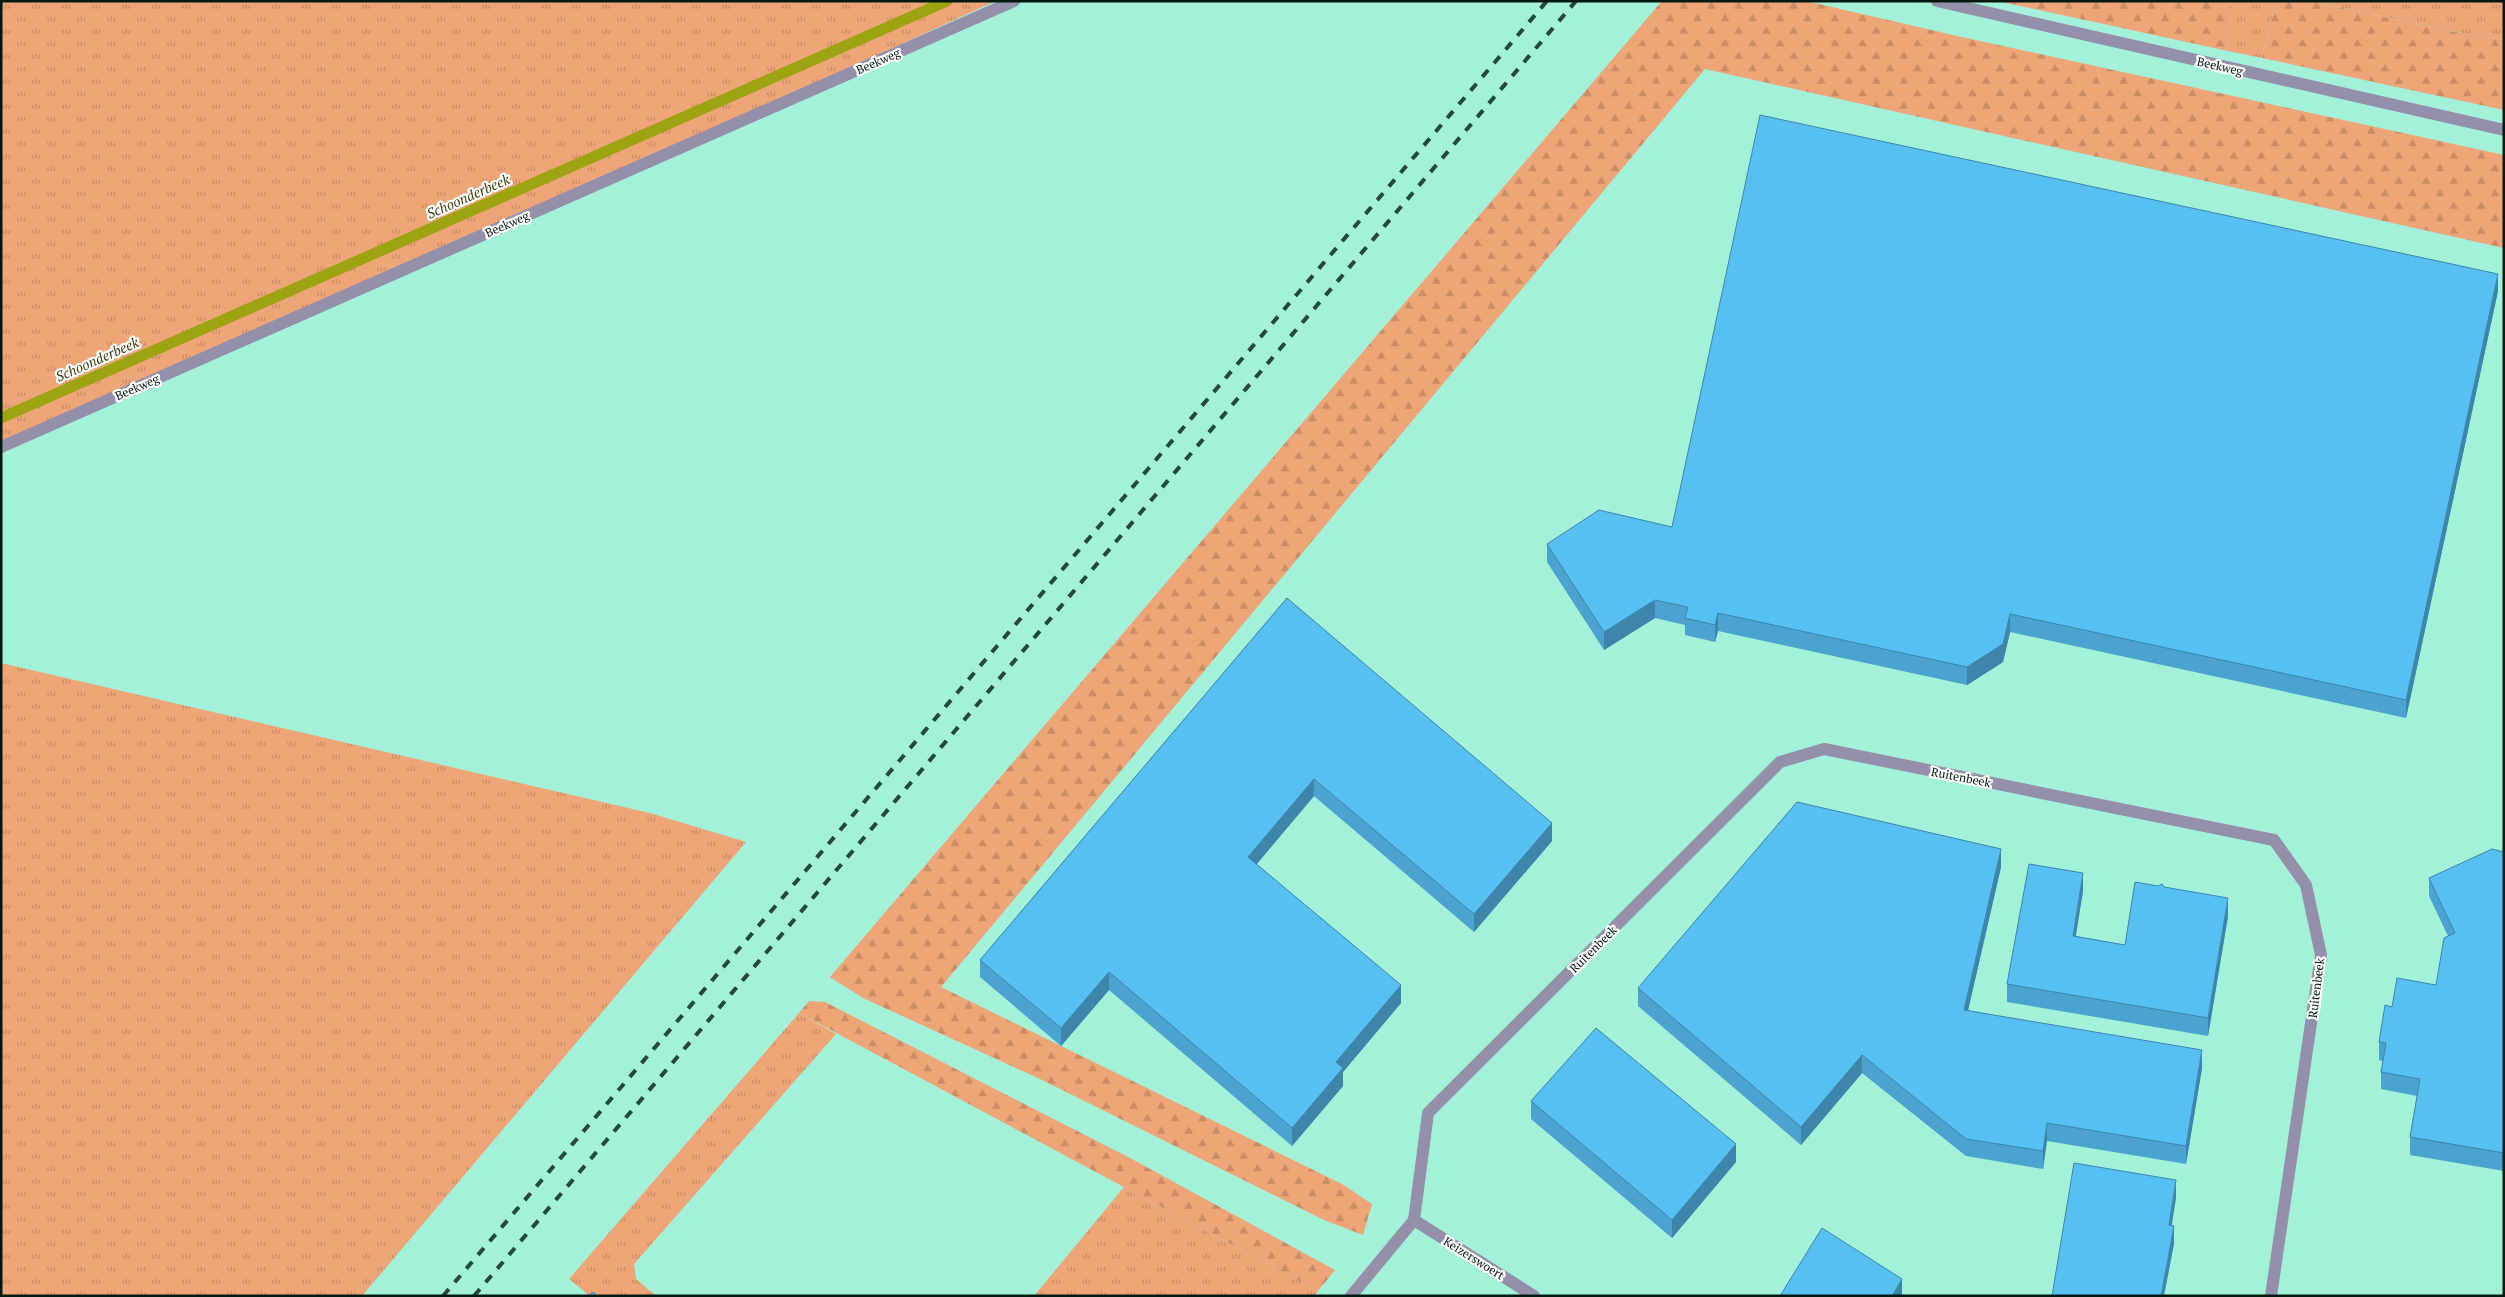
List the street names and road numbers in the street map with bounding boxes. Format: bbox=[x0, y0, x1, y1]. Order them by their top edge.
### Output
street label: Beekweg bbox=[854, 44, 903, 77]
street label: Beekweg bbox=[2196, 53, 2245, 79]
street label: Beekweg bbox=[483, 207, 532, 240]
street label: Beekweg bbox=[113, 370, 162, 403]
street label: Ruitenbeek bbox=[1930, 764, 1993, 790]
street label: Ruitenbeek bbox=[1566, 922, 1620, 976]
street label: Ruitenbeek bbox=[2305, 956, 2327, 1019]
street label: Keizerswoert bbox=[1441, 1233, 1508, 1283]

